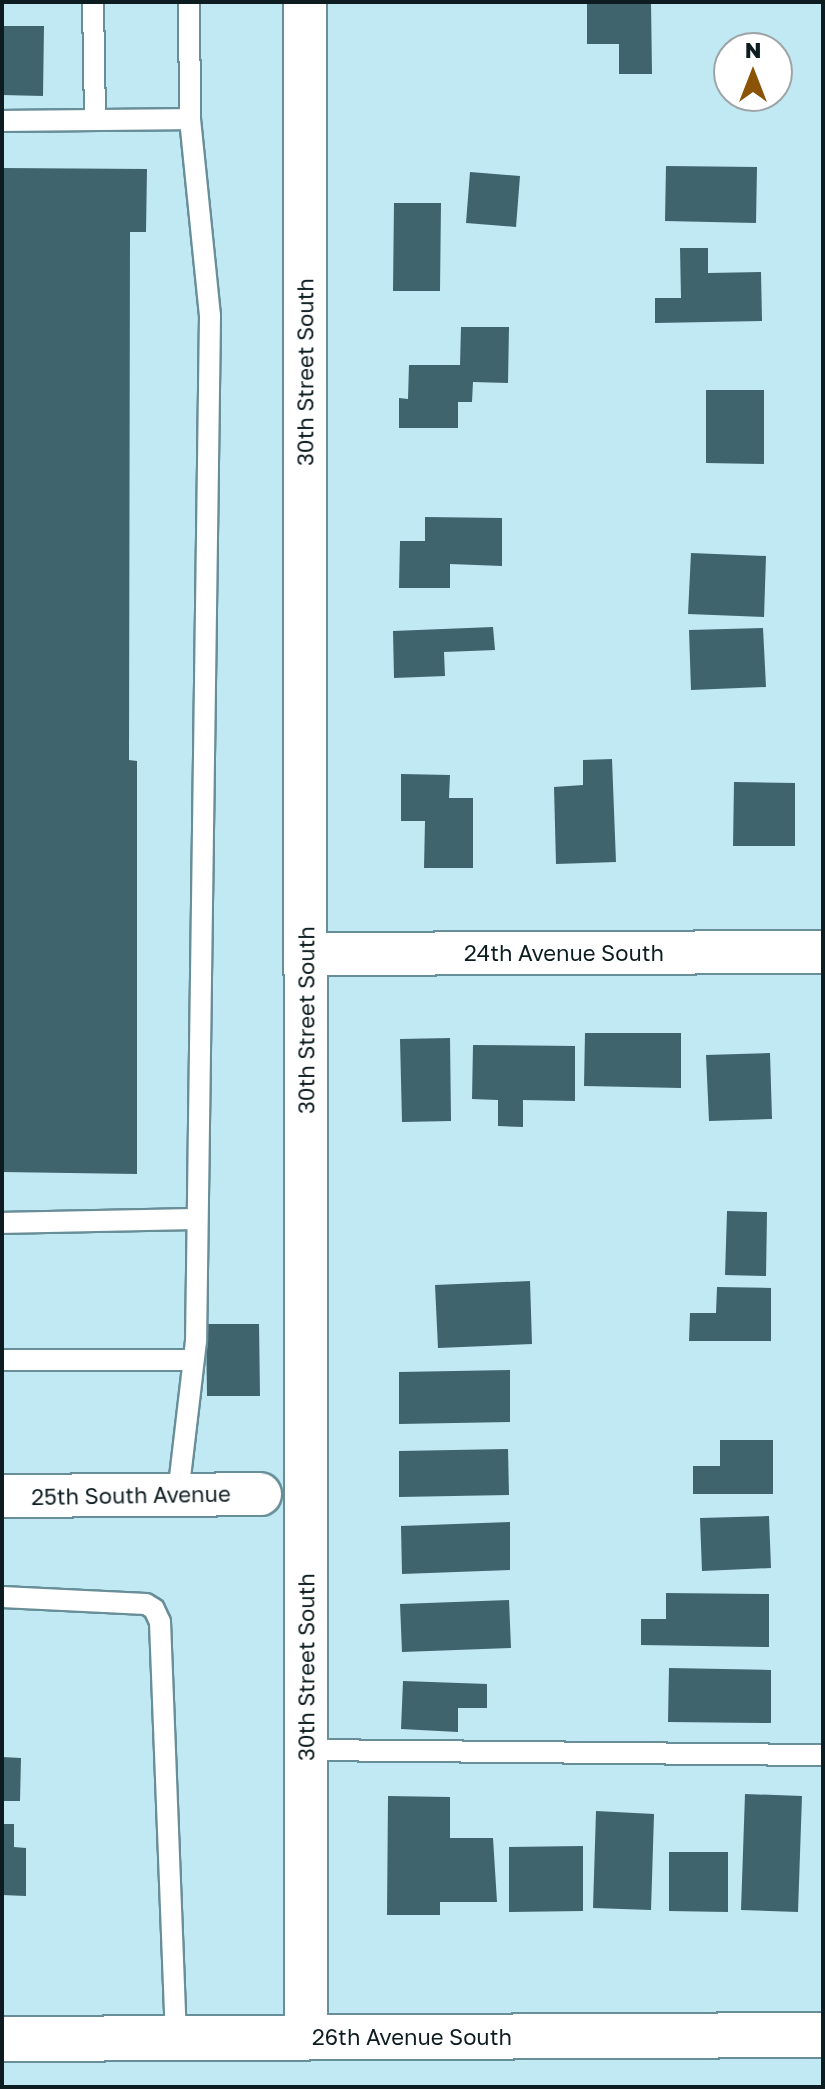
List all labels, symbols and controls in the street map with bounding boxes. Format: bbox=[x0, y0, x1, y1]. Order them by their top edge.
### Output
north arrow bbox=[713, 32, 793, 112]
text: N bbox=[745, 36, 761, 63]
street label: 30th Street South bbox=[292, 278, 318, 466]
street label: 30th Street South bbox=[293, 926, 319, 1114]
street label: 24th Avenue South bbox=[464, 940, 664, 966]
street label: 25th South Avenue bbox=[31, 1480, 231, 1510]
street label: 30th Street South bbox=[293, 1573, 319, 1761]
street label: 26th Avenue South bbox=[312, 2024, 512, 2050]

